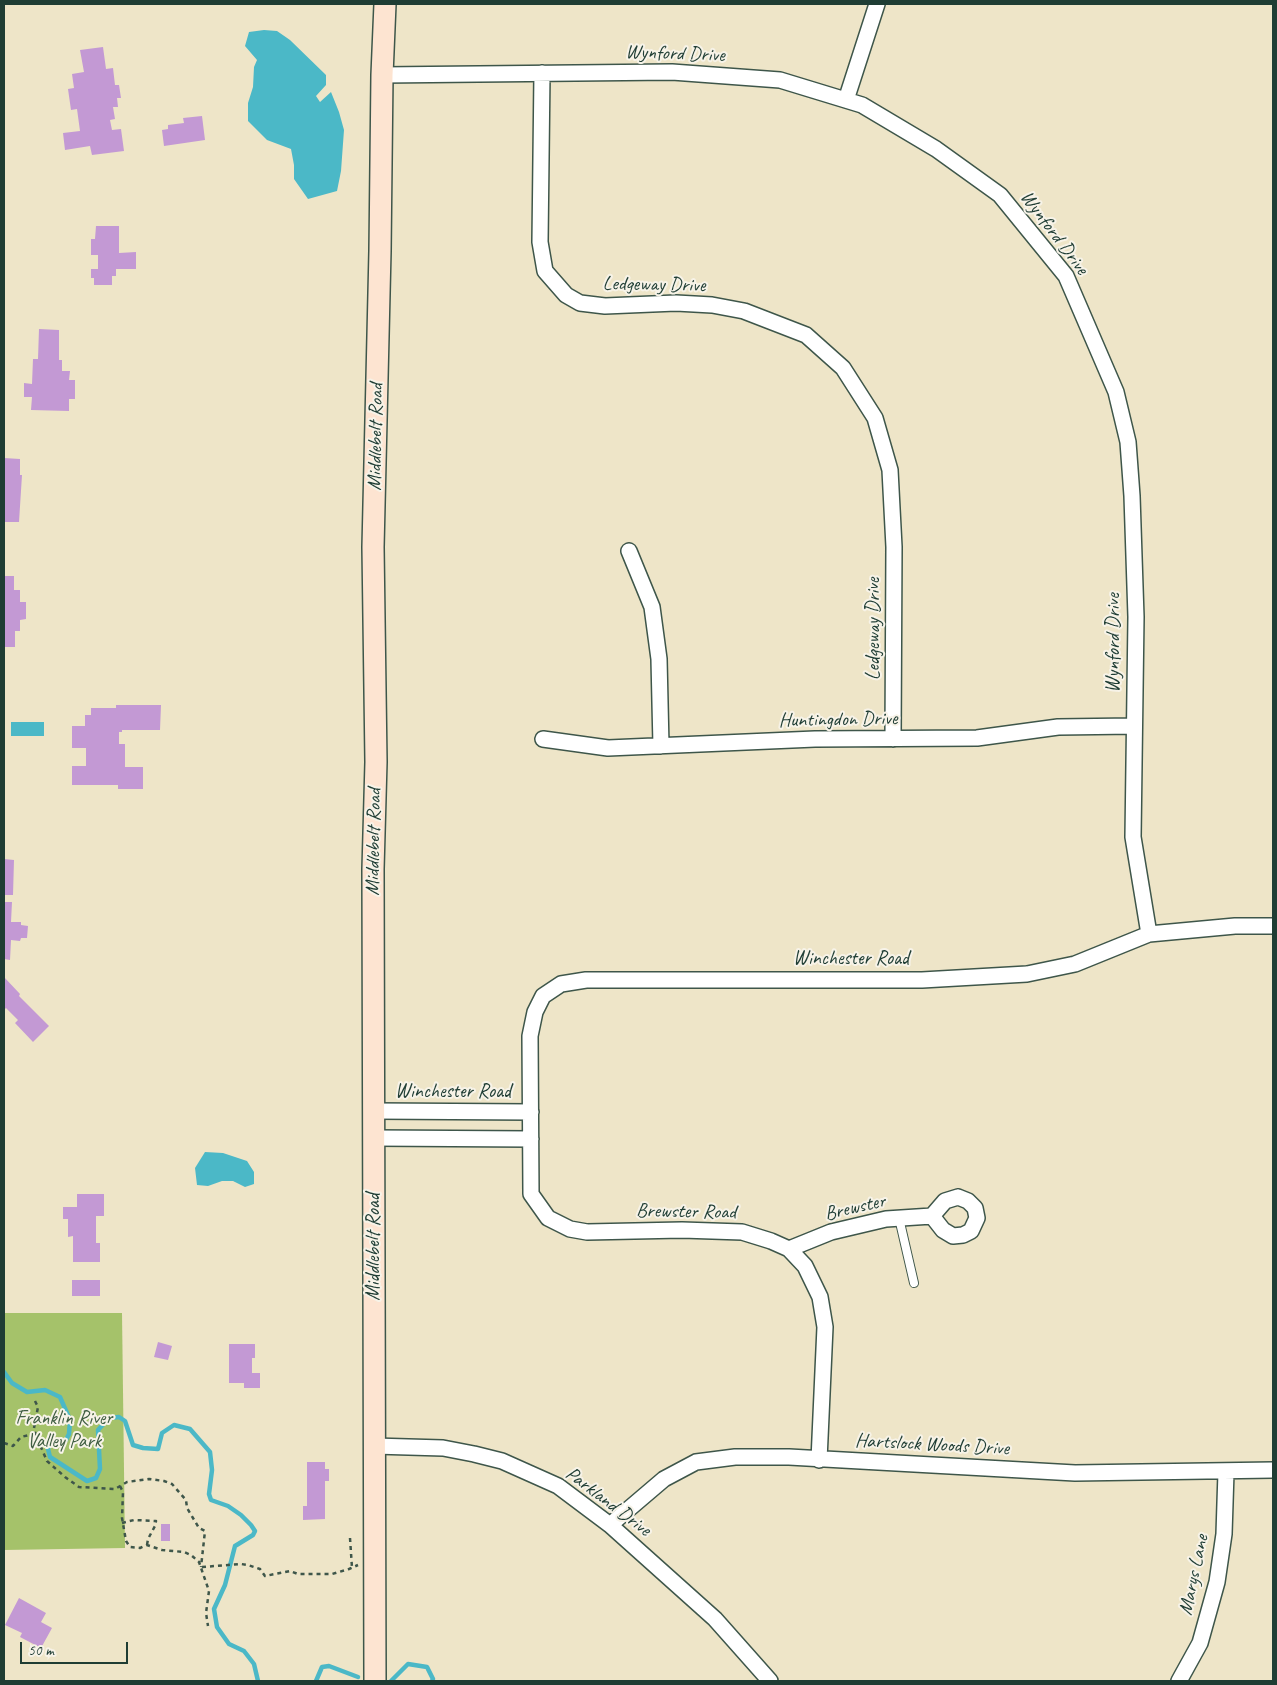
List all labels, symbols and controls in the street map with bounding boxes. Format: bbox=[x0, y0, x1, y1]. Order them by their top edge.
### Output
street label: Wynford Drive bbox=[625, 40, 725, 68]
street label: Wynford Drive bbox=[1015, 186, 1093, 280]
street label: Ledgeway Drive bbox=[602, 272, 706, 298]
street label: Middlebelt Road bbox=[363, 383, 389, 491]
street label: Ledgeway Drive bbox=[862, 578, 886, 680]
street label: Wynford Drive bbox=[1102, 593, 1126, 693]
street label: Huntingdon Drive bbox=[778, 707, 898, 733]
street label: Middlebelt Road bbox=[361, 788, 387, 896]
street label: Winchester Road bbox=[793, 947, 909, 971]
street label: Winchester Road bbox=[395, 1080, 511, 1104]
street label: Brewster bbox=[822, 1189, 888, 1227]
street label: Middlebelt Road bbox=[362, 1193, 386, 1301]
street label: Brewster Road bbox=[636, 1199, 736, 1225]
park label: Franklin River Valley Park bbox=[16, 1407, 112, 1454]
street label: Hartslock Woods Drive bbox=[854, 1429, 1010, 1461]
street label: Parkland Drive bbox=[561, 1462, 655, 1542]
street label: Marys Lane bbox=[1174, 1533, 1214, 1617]
scale bar bbox=[22, 1632, 130, 1664]
text: 50 m bbox=[28, 1641, 54, 1660]

